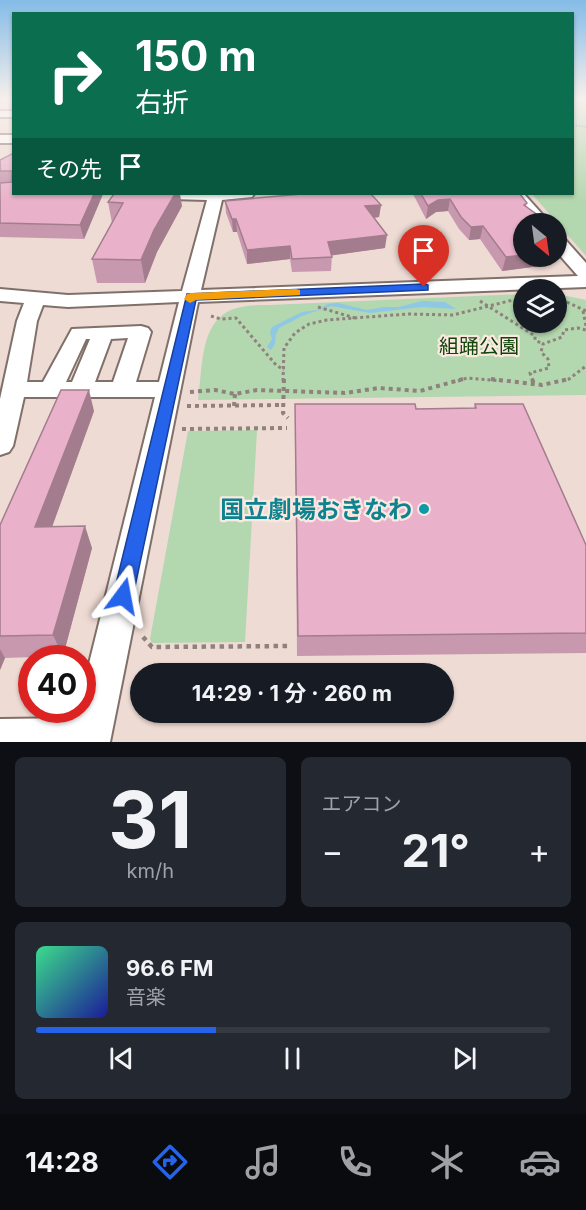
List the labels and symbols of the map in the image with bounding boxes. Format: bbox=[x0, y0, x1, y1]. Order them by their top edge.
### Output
north arrow bbox=[513, 213, 567, 267]
pin bbox=[398, 225, 449, 287]
park label: 組踊公園 bbox=[439, 334, 519, 358]
place label: 国立劇場おきなわ bbox=[220, 495, 412, 524]
marker: 国立劇場おきなわ bbox=[417, 502, 431, 516]
position arrow bbox=[91, 564, 155, 628]
speed limit sign: 40 bbox=[18, 645, 96, 723]

